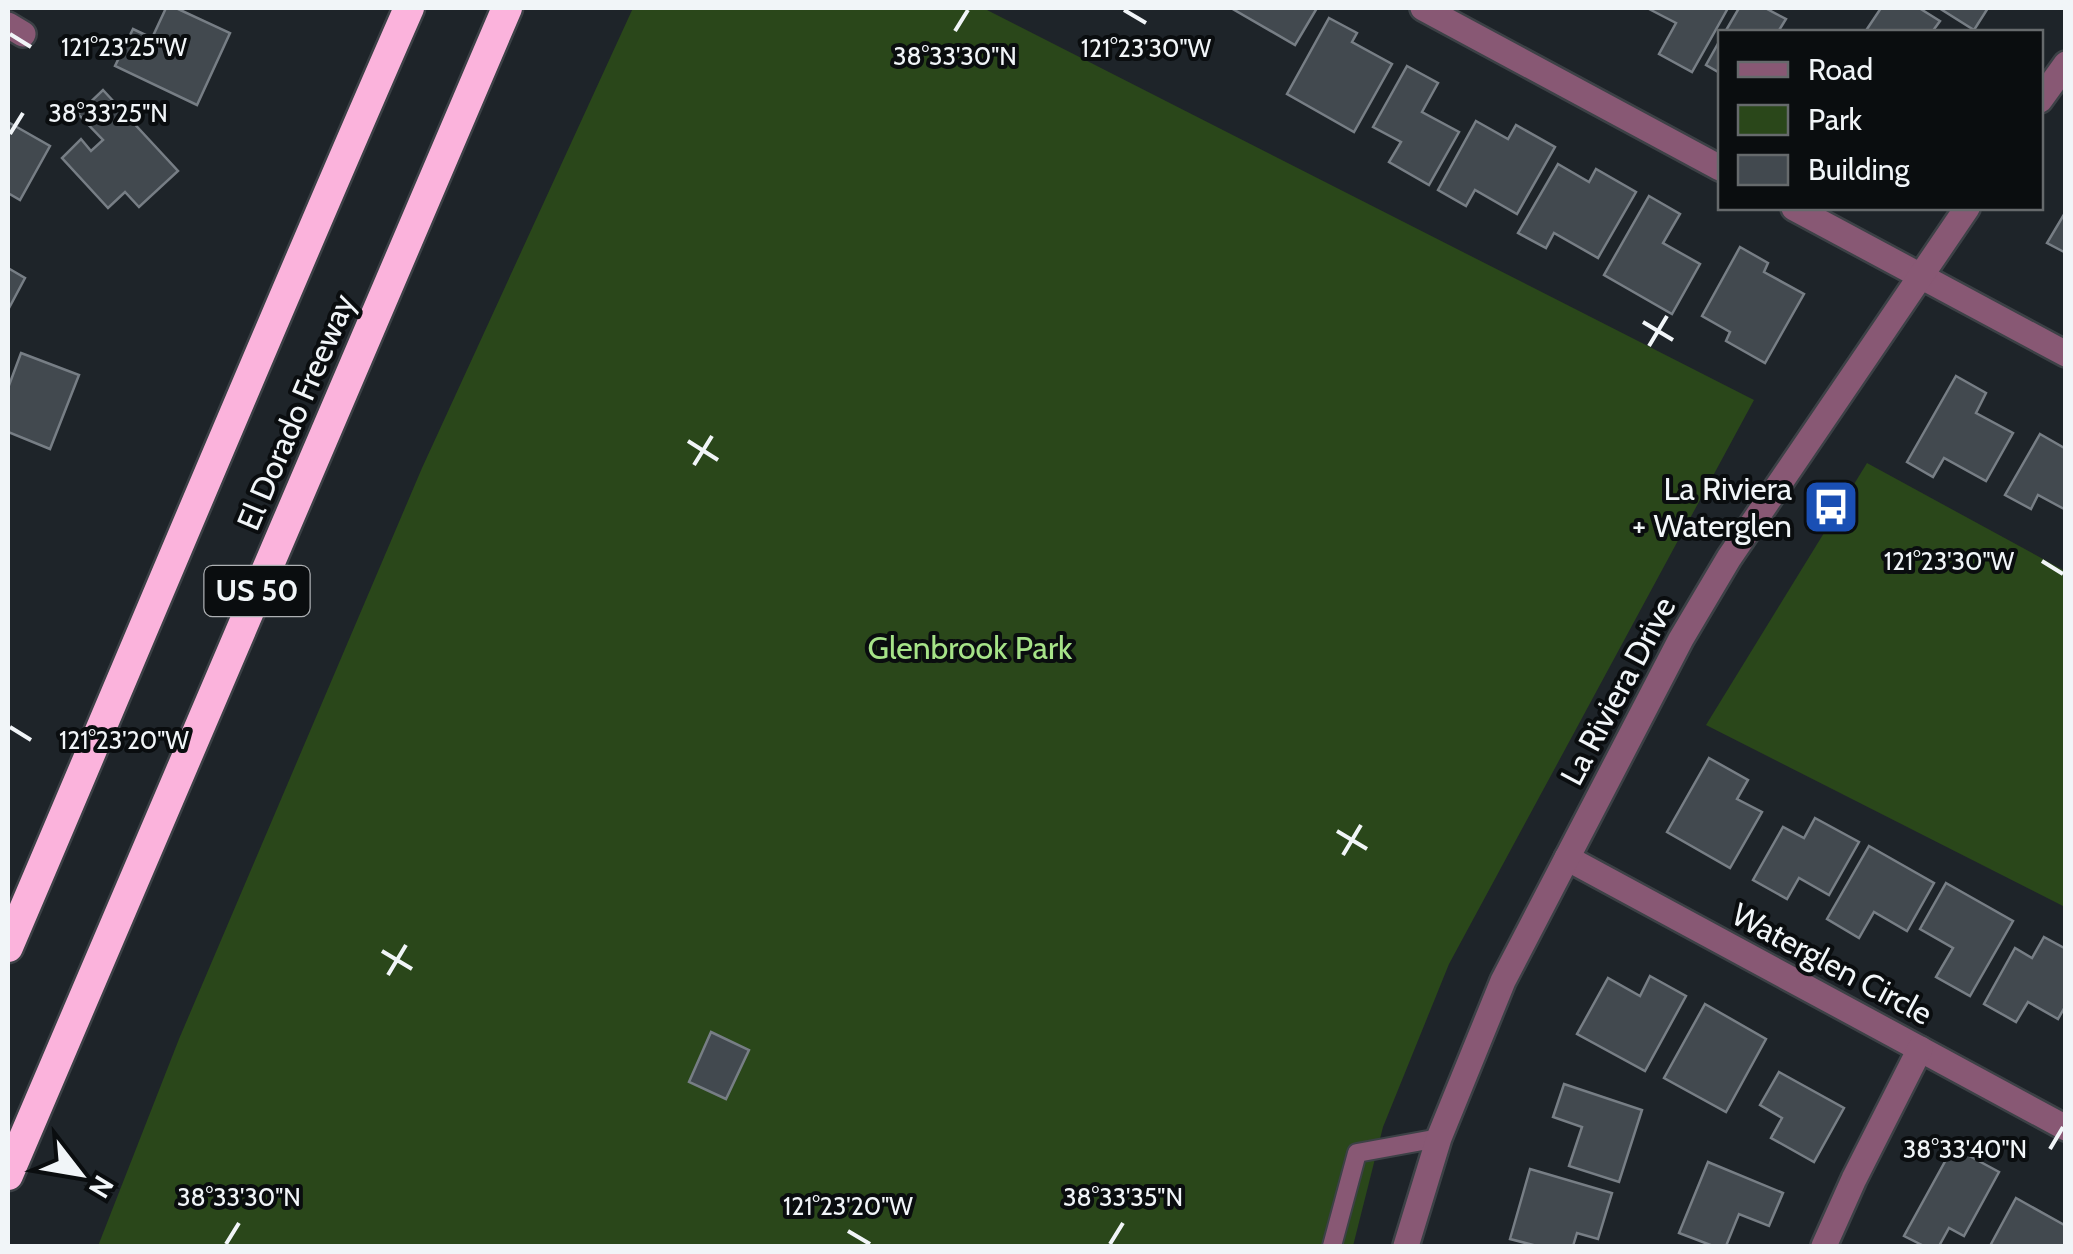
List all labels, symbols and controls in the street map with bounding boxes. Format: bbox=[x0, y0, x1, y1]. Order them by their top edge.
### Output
legend bbox=[1718, 30, 2043, 210]
text: 121°23'25"W bbox=[61, 32, 187, 62]
text: 121°23'30"W bbox=[1081, 33, 1211, 63]
text: 38°33'30"N bbox=[893, 41, 1017, 71]
text: Road bbox=[1808, 51, 1873, 88]
text: 38°33'25"N bbox=[48, 98, 168, 128]
text: Park bbox=[1808, 101, 1863, 138]
text: Building bbox=[1808, 151, 1911, 188]
street label: El Dorado Freeway bbox=[228, 288, 363, 536]
place label: La Riviera + Waterglen bbox=[1632, 469, 1793, 545]
bus stop icon: La Riviera + Waterglen bbox=[1801, 477, 1861, 537]
text: 121°23'30"W bbox=[1884, 546, 2014, 576]
road number: US 50 bbox=[204, 566, 310, 616]
street label: La Riviera Drive bbox=[1552, 590, 1684, 792]
park label: Glenbrook Park bbox=[868, 628, 1073, 667]
text: 121°23'20"W bbox=[59, 725, 189, 755]
street label: Waterglen Circle bbox=[1725, 894, 1939, 1033]
north arrow bbox=[30, 1124, 130, 1224]
text: 38°33'40"N bbox=[1903, 1134, 2027, 1164]
text: N bbox=[82, 1170, 121, 1204]
text: 38°33'30"N bbox=[177, 1182, 301, 1212]
text: 38°33'35"N bbox=[1063, 1182, 1183, 1212]
text: 121°23'20"W bbox=[783, 1191, 913, 1221]

